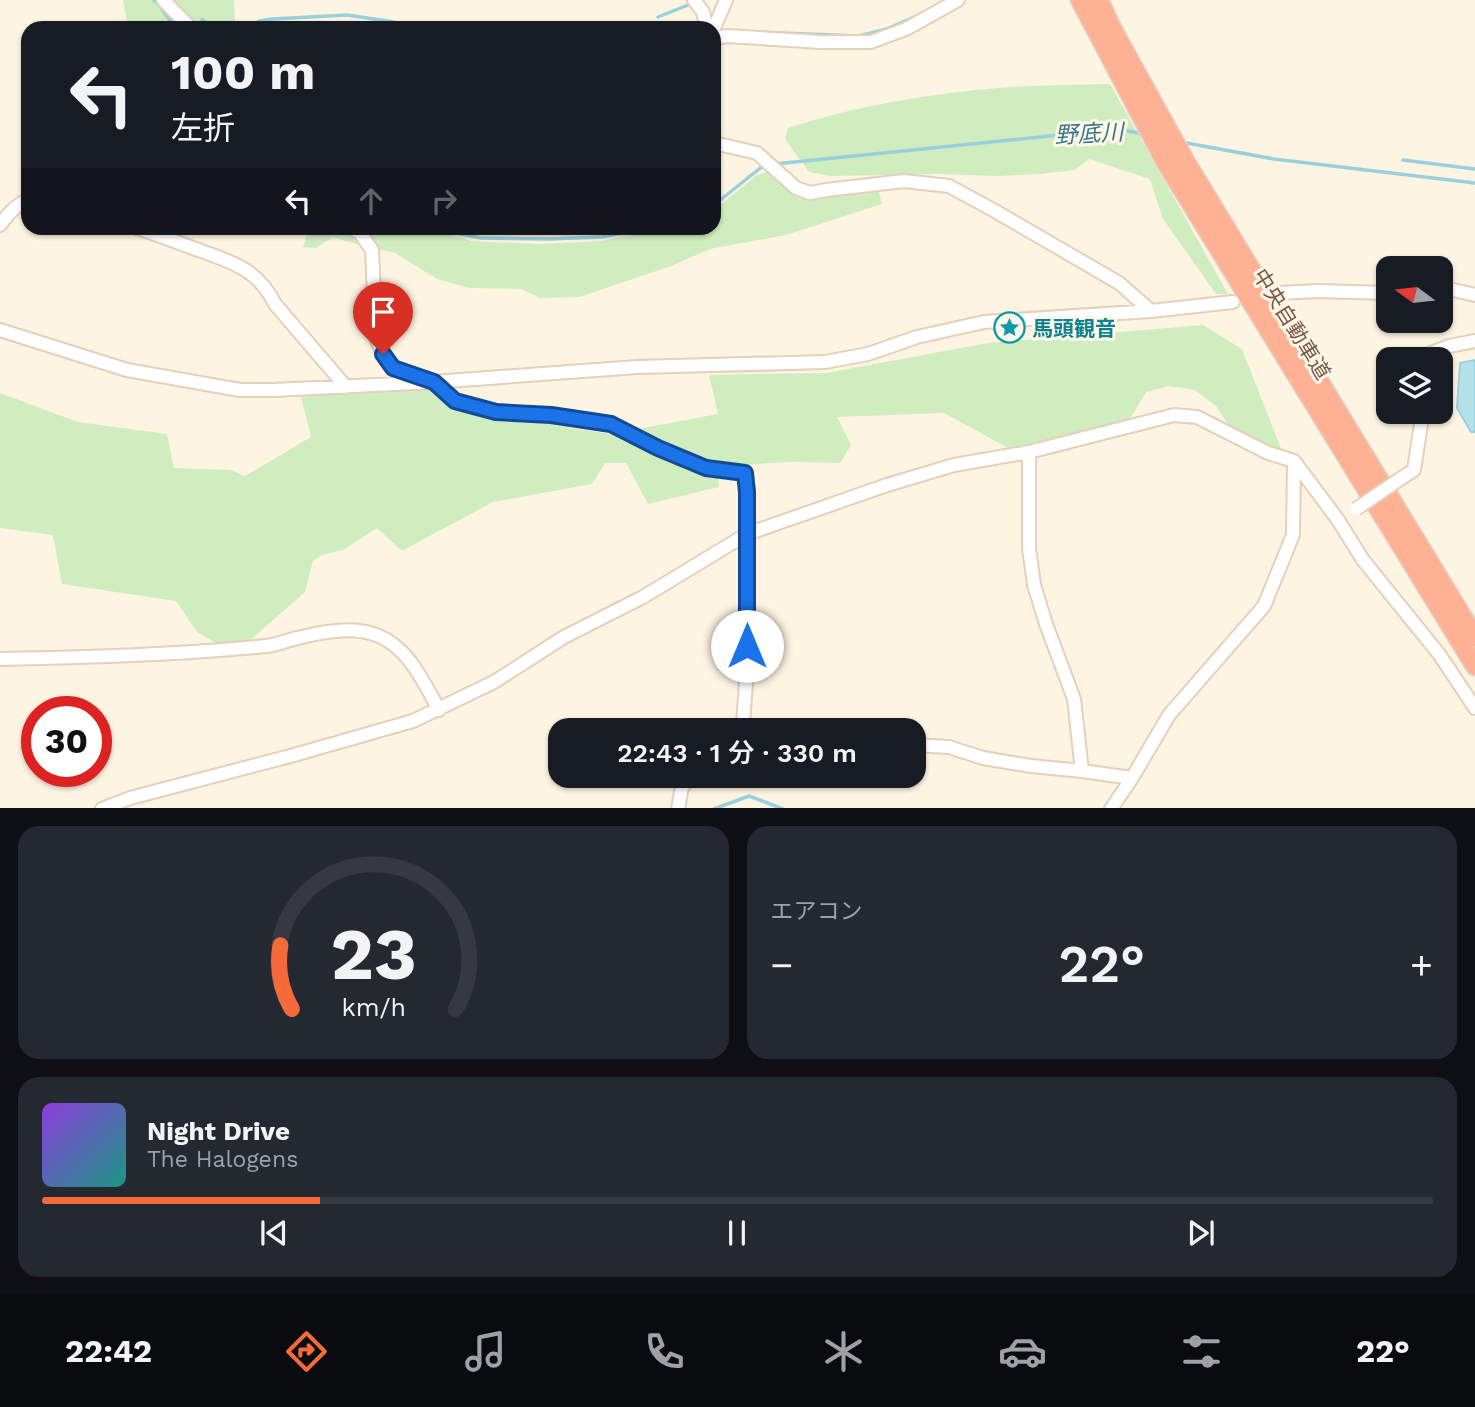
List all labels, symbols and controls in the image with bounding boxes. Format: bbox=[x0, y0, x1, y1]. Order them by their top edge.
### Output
text: 100 m bbox=[171, 43, 315, 101]
icon: left bbox=[56, 49, 147, 140]
text: 左折 bbox=[171, 109, 235, 147]
water label: 野底川 bbox=[1054, 119, 1127, 149]
icon: left bbox=[279, 182, 317, 220]
icon: ahead bbox=[352, 182, 390, 220]
icon: right bbox=[425, 182, 463, 220]
north arrow bbox=[1376, 256, 1452, 332]
map controls bbox=[1376, 256, 1453, 424]
street label: 中央自動車道 bbox=[1248, 264, 1336, 384]
pin bbox=[353, 282, 413, 354]
icon: arrive bbox=[364, 293, 402, 331]
place icon: 馬頭観音 bbox=[992, 311, 1026, 345]
place label: 馬頭観音 bbox=[1032, 316, 1116, 341]
button: layers bbox=[1376, 347, 1453, 424]
position arrow bbox=[710, 609, 784, 683]
speed limit sign: 30 bbox=[21, 696, 112, 787]
text: 22:43 · 1 分 · 330 m bbox=[617, 738, 857, 768]
text: エアコン bbox=[771, 898, 863, 925]
text: 23 bbox=[330, 911, 417, 997]
text: 22° bbox=[1058, 934, 1145, 995]
text: − bbox=[771, 943, 793, 987]
text: + bbox=[1410, 943, 1433, 987]
text: km/h bbox=[341, 992, 405, 1021]
text: Night Drive bbox=[147, 1116, 290, 1146]
text: The Halogens bbox=[147, 1146, 298, 1173]
icon: previous bbox=[255, 1214, 293, 1252]
icon: pause bbox=[718, 1214, 756, 1252]
icon: next bbox=[1182, 1214, 1220, 1252]
icon: directions bbox=[282, 1327, 331, 1376]
icon: music bbox=[461, 1327, 510, 1376]
icon: phone bbox=[640, 1327, 689, 1376]
icon: climate bbox=[819, 1327, 868, 1376]
icon: car bbox=[998, 1327, 1047, 1376]
icon: filters bbox=[1177, 1327, 1226, 1376]
text: 22:42 bbox=[65, 1332, 152, 1370]
text: 22° bbox=[1356, 1332, 1410, 1370]

